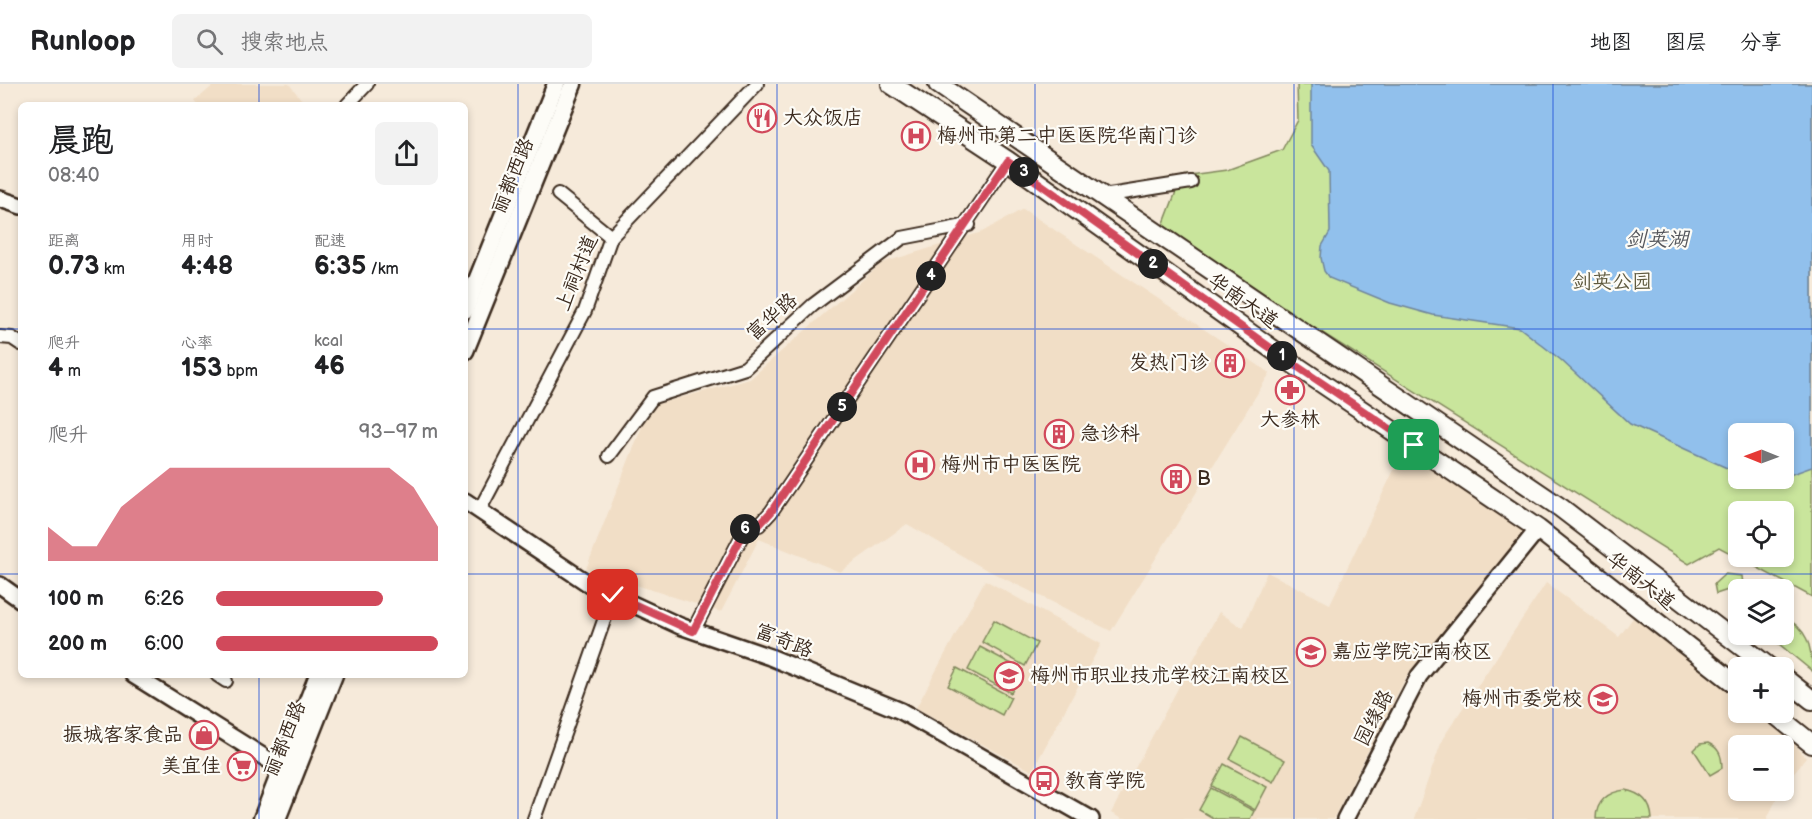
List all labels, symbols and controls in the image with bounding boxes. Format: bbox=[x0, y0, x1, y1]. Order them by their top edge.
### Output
search box bbox=[172, 14, 592, 68]
text: Runloop bbox=[30, 25, 136, 58]
icon: search bbox=[193, 25, 226, 58]
text: 搜索地点 bbox=[241, 29, 329, 56]
text: 地图 bbox=[1590, 30, 1632, 55]
text: 图层 bbox=[1665, 30, 1707, 55]
text: 分享 bbox=[1740, 30, 1782, 55]
restaurant icon: 大众饭店 bbox=[746, 102, 778, 134]
place label: 大众饭店 bbox=[783, 106, 863, 130]
hospital icon: 梅州市第二中医医院华南门诊 bbox=[900, 120, 932, 152]
text: 晨跑 bbox=[48, 121, 114, 161]
button: share bbox=[375, 122, 438, 185]
place label: 梅州市第二中医医院华南门诊 bbox=[937, 124, 1197, 148]
street label: 丽都西路 bbox=[487, 133, 539, 218]
pin: 3 bbox=[1009, 157, 1039, 187]
text: 3 bbox=[1019, 162, 1029, 181]
text: 08:40 bbox=[48, 164, 99, 188]
water label: 剑英湖 bbox=[1626, 227, 1690, 252]
street label: 上祠村道 bbox=[551, 231, 603, 315]
text: 距离 bbox=[48, 232, 80, 251]
text: 用时 bbox=[181, 232, 213, 251]
text: 配速 bbox=[314, 232, 346, 251]
pin: 2 bbox=[1138, 249, 1168, 279]
text: 0.73 bbox=[48, 251, 99, 282]
text: 4:48 bbox=[181, 251, 234, 282]
text: 6:35 bbox=[314, 251, 366, 282]
text: 2 bbox=[1148, 254, 1158, 273]
text: km bbox=[99, 260, 125, 279]
text: /km bbox=[366, 260, 399, 279]
pin: 4 bbox=[916, 261, 946, 291]
text: 4 bbox=[926, 266, 936, 285]
street label: 华南大道 bbox=[1203, 268, 1283, 334]
park label: 剑英公园 bbox=[1572, 270, 1652, 294]
street label: 富华路 bbox=[742, 287, 803, 346]
text: kcal bbox=[314, 332, 343, 351]
text: 爬升 bbox=[48, 334, 80, 353]
text: 心率 bbox=[181, 334, 213, 353]
pin: 1 bbox=[1267, 341, 1297, 371]
text: 1 bbox=[1279, 346, 1285, 365]
building icon: 发热门诊 bbox=[1214, 347, 1246, 379]
text: 46 bbox=[314, 351, 345, 382]
place label: 发热门诊 bbox=[1129, 351, 1209, 375]
text: 4 bbox=[48, 353, 63, 384]
text: 153 bbox=[181, 353, 222, 384]
text: m bbox=[63, 362, 81, 381]
text: bpm bbox=[222, 362, 258, 381]
pharmacy icon: 大参林 bbox=[1274, 374, 1306, 406]
pin: 5 bbox=[827, 392, 857, 422]
text: 5 bbox=[837, 397, 847, 416]
place label: 大参林 bbox=[1260, 408, 1320, 432]
building icon: 急诊科 bbox=[1043, 418, 1075, 450]
pin bbox=[1388, 419, 1439, 470]
text: 93–97 m bbox=[359, 420, 438, 444]
place label: 急诊科 bbox=[1080, 422, 1140, 446]
text: 爬升 bbox=[48, 423, 88, 447]
north arrow bbox=[1728, 423, 1794, 489]
map controls bbox=[1728, 423, 1794, 801]
icon: arrive bbox=[1397, 428, 1430, 461]
hospital icon: 梅州市中医医院 bbox=[904, 449, 936, 481]
place label: 梅州市中医医院 bbox=[941, 453, 1081, 477]
building icon: B bbox=[1160, 463, 1192, 495]
place label: B bbox=[1197, 467, 1211, 491]
button: locate bbox=[1728, 501, 1794, 567]
pin: 6 bbox=[730, 514, 760, 544]
text: 6 bbox=[740, 519, 750, 538]
street label: 华南大道 bbox=[1602, 547, 1680, 615]
pin bbox=[587, 569, 638, 620]
icon: check bbox=[596, 578, 629, 611]
button: layers bbox=[1728, 579, 1794, 645]
text: 100 m bbox=[48, 587, 104, 611]
text: 6:26 bbox=[144, 587, 184, 611]
street label: 富奇路 bbox=[752, 619, 817, 663]
text: 200 m bbox=[48, 632, 107, 656]
text: 6:00 bbox=[144, 632, 184, 656]
school or university icon: 嘉应学院江南校区 bbox=[1295, 636, 1327, 668]
place label: 嘉应学院江南校区 bbox=[1332, 640, 1492, 664]
button: + bbox=[1728, 657, 1794, 723]
school or university icon: 梅州市职业技术学校江南校区 bbox=[993, 660, 1025, 692]
place label: 梅州市职业技术学校江南校区 bbox=[1030, 664, 1290, 688]
school or university icon: 梅州市委党校 bbox=[1587, 683, 1619, 715]
street label: 园缘路 bbox=[1350, 685, 1399, 750]
place label: 梅州市委党校 bbox=[1462, 687, 1582, 711]
street label: 丽都西路 bbox=[259, 696, 311, 781]
shop icon: 振城客家食品 bbox=[188, 719, 220, 751]
place label: 振城客家食品 bbox=[63, 723, 183, 747]
button: − bbox=[1728, 735, 1794, 801]
supermarket icon: 美宜佳 bbox=[226, 750, 258, 782]
place label: 美宜佳 bbox=[161, 754, 221, 778]
bus stop icon: 教育学院 bbox=[1028, 765, 1060, 797]
place label: 教育学院 bbox=[1065, 769, 1145, 793]

